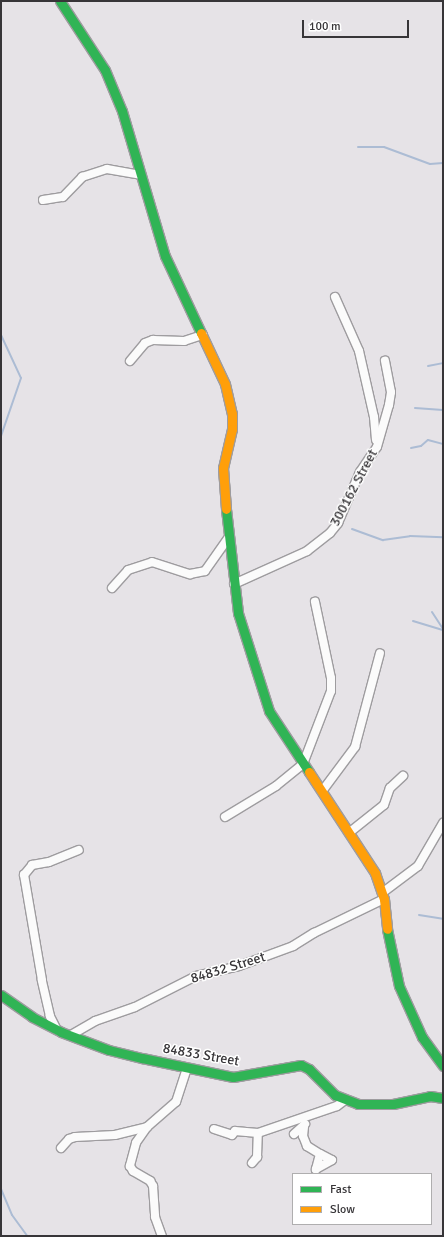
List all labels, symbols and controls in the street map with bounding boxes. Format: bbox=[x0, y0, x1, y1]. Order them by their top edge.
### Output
scale bar bbox=[304, 12, 411, 38]
text: 100 m bbox=[309, 19, 341, 34]
street label: 300162 Street bbox=[327, 447, 381, 529]
street label: 84832 Street bbox=[189, 949, 267, 987]
street label: 84833 Street bbox=[161, 1040, 241, 1070]
legend bbox=[292, 1173, 432, 1225]
text: Fast bbox=[330, 1182, 351, 1197]
text: Slow bbox=[330, 1202, 355, 1217]

